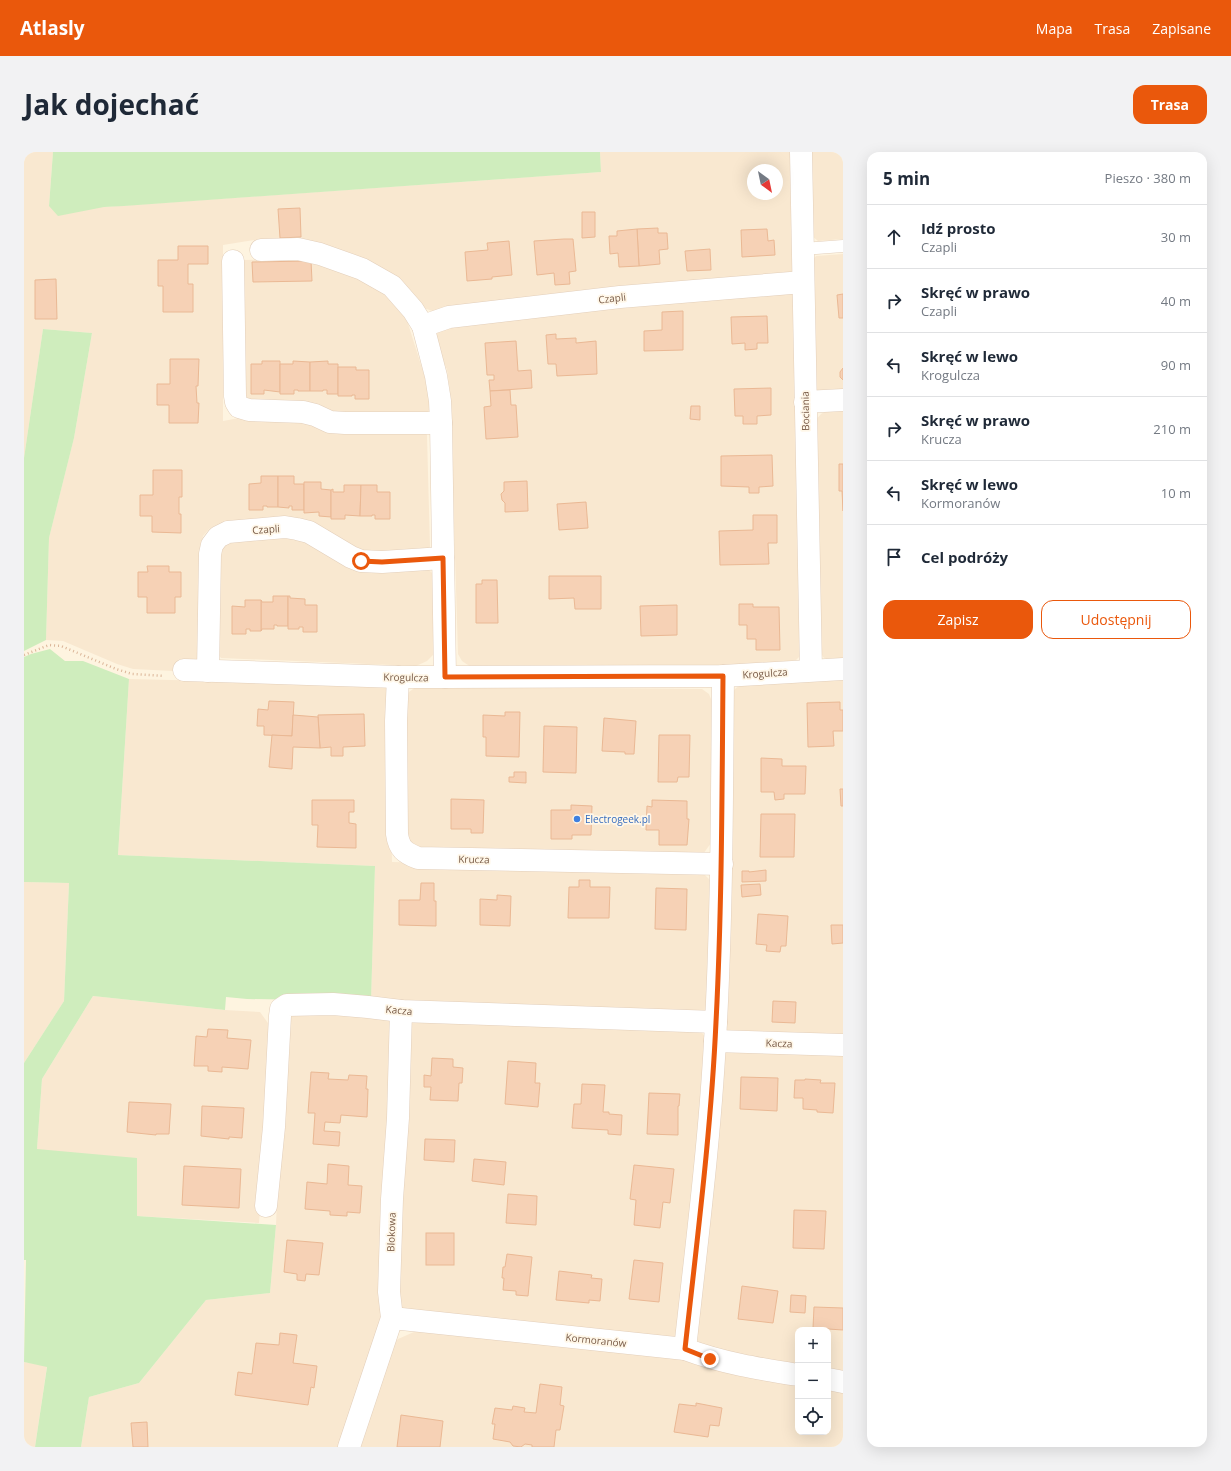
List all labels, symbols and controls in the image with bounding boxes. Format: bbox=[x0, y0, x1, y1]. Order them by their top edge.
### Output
text: Atlasly bbox=[20, 15, 85, 41]
text: Mapa bbox=[1036, 19, 1073, 38]
text: Trasa bbox=[1095, 19, 1130, 38]
text: Zapisane bbox=[1152, 19, 1211, 38]
text: Jak dojechać bbox=[24, 85, 199, 123]
button: Trasa bbox=[1133, 85, 1207, 124]
north arrow bbox=[747, 164, 783, 200]
text: 5 min bbox=[883, 167, 930, 190]
text: Pieszo · 380 m bbox=[1105, 169, 1191, 187]
text: Idź prosto bbox=[921, 218, 996, 238]
icon: ahead bbox=[883, 226, 905, 248]
text: 30 m bbox=[1161, 228, 1191, 246]
text: Czapli bbox=[921, 238, 957, 256]
text: Skręć w prawo bbox=[921, 282, 1030, 302]
street label: Czapli bbox=[597, 290, 627, 306]
icon: right bbox=[883, 290, 905, 312]
text: 40 m bbox=[1161, 292, 1191, 310]
text: Czapli bbox=[921, 302, 957, 320]
text: Skręć w lewo bbox=[921, 346, 1018, 366]
icon: left bbox=[883, 354, 905, 376]
text: 90 m bbox=[1161, 356, 1191, 374]
text: Krogulcza bbox=[921, 366, 980, 384]
street label: Bociania bbox=[798, 391, 812, 431]
text: Skręć w prawo bbox=[921, 410, 1030, 430]
icon: right bbox=[883, 418, 905, 440]
text: 210 m bbox=[1153, 420, 1191, 438]
text: Krucza bbox=[921, 430, 962, 448]
text: Skręć w lewo bbox=[921, 474, 1018, 494]
icon: left bbox=[883, 482, 905, 504]
text: 10 m bbox=[1161, 484, 1191, 502]
text: Kormoranów bbox=[921, 494, 1000, 512]
street label: Czapli bbox=[252, 521, 280, 537]
icon: arrive bbox=[883, 546, 905, 568]
text: Cel podróży bbox=[921, 547, 1008, 567]
route start bbox=[352, 552, 370, 570]
button: Zapisz bbox=[883, 600, 1033, 639]
button: Udostępnij bbox=[1041, 600, 1191, 639]
street label: Krogulcza bbox=[742, 664, 788, 682]
street label: Krogulcza bbox=[383, 670, 429, 684]
place label: Electrogeek.pl bbox=[585, 812, 650, 826]
marker: Electrogeek.pl bbox=[572, 814, 582, 824]
street label: Krucza bbox=[458, 852, 490, 866]
street label: Kacza bbox=[385, 1002, 413, 1018]
street label: Kacza bbox=[765, 1036, 793, 1050]
street label: Blokowa bbox=[383, 1212, 399, 1252]
map controls bbox=[795, 1327, 831, 1435]
button: + bbox=[795, 1327, 831, 1363]
street label: Kormoranów bbox=[565, 1330, 627, 1350]
route end bbox=[701, 1350, 719, 1368]
button: − bbox=[795, 1363, 831, 1399]
button: locate bbox=[795, 1399, 831, 1435]

